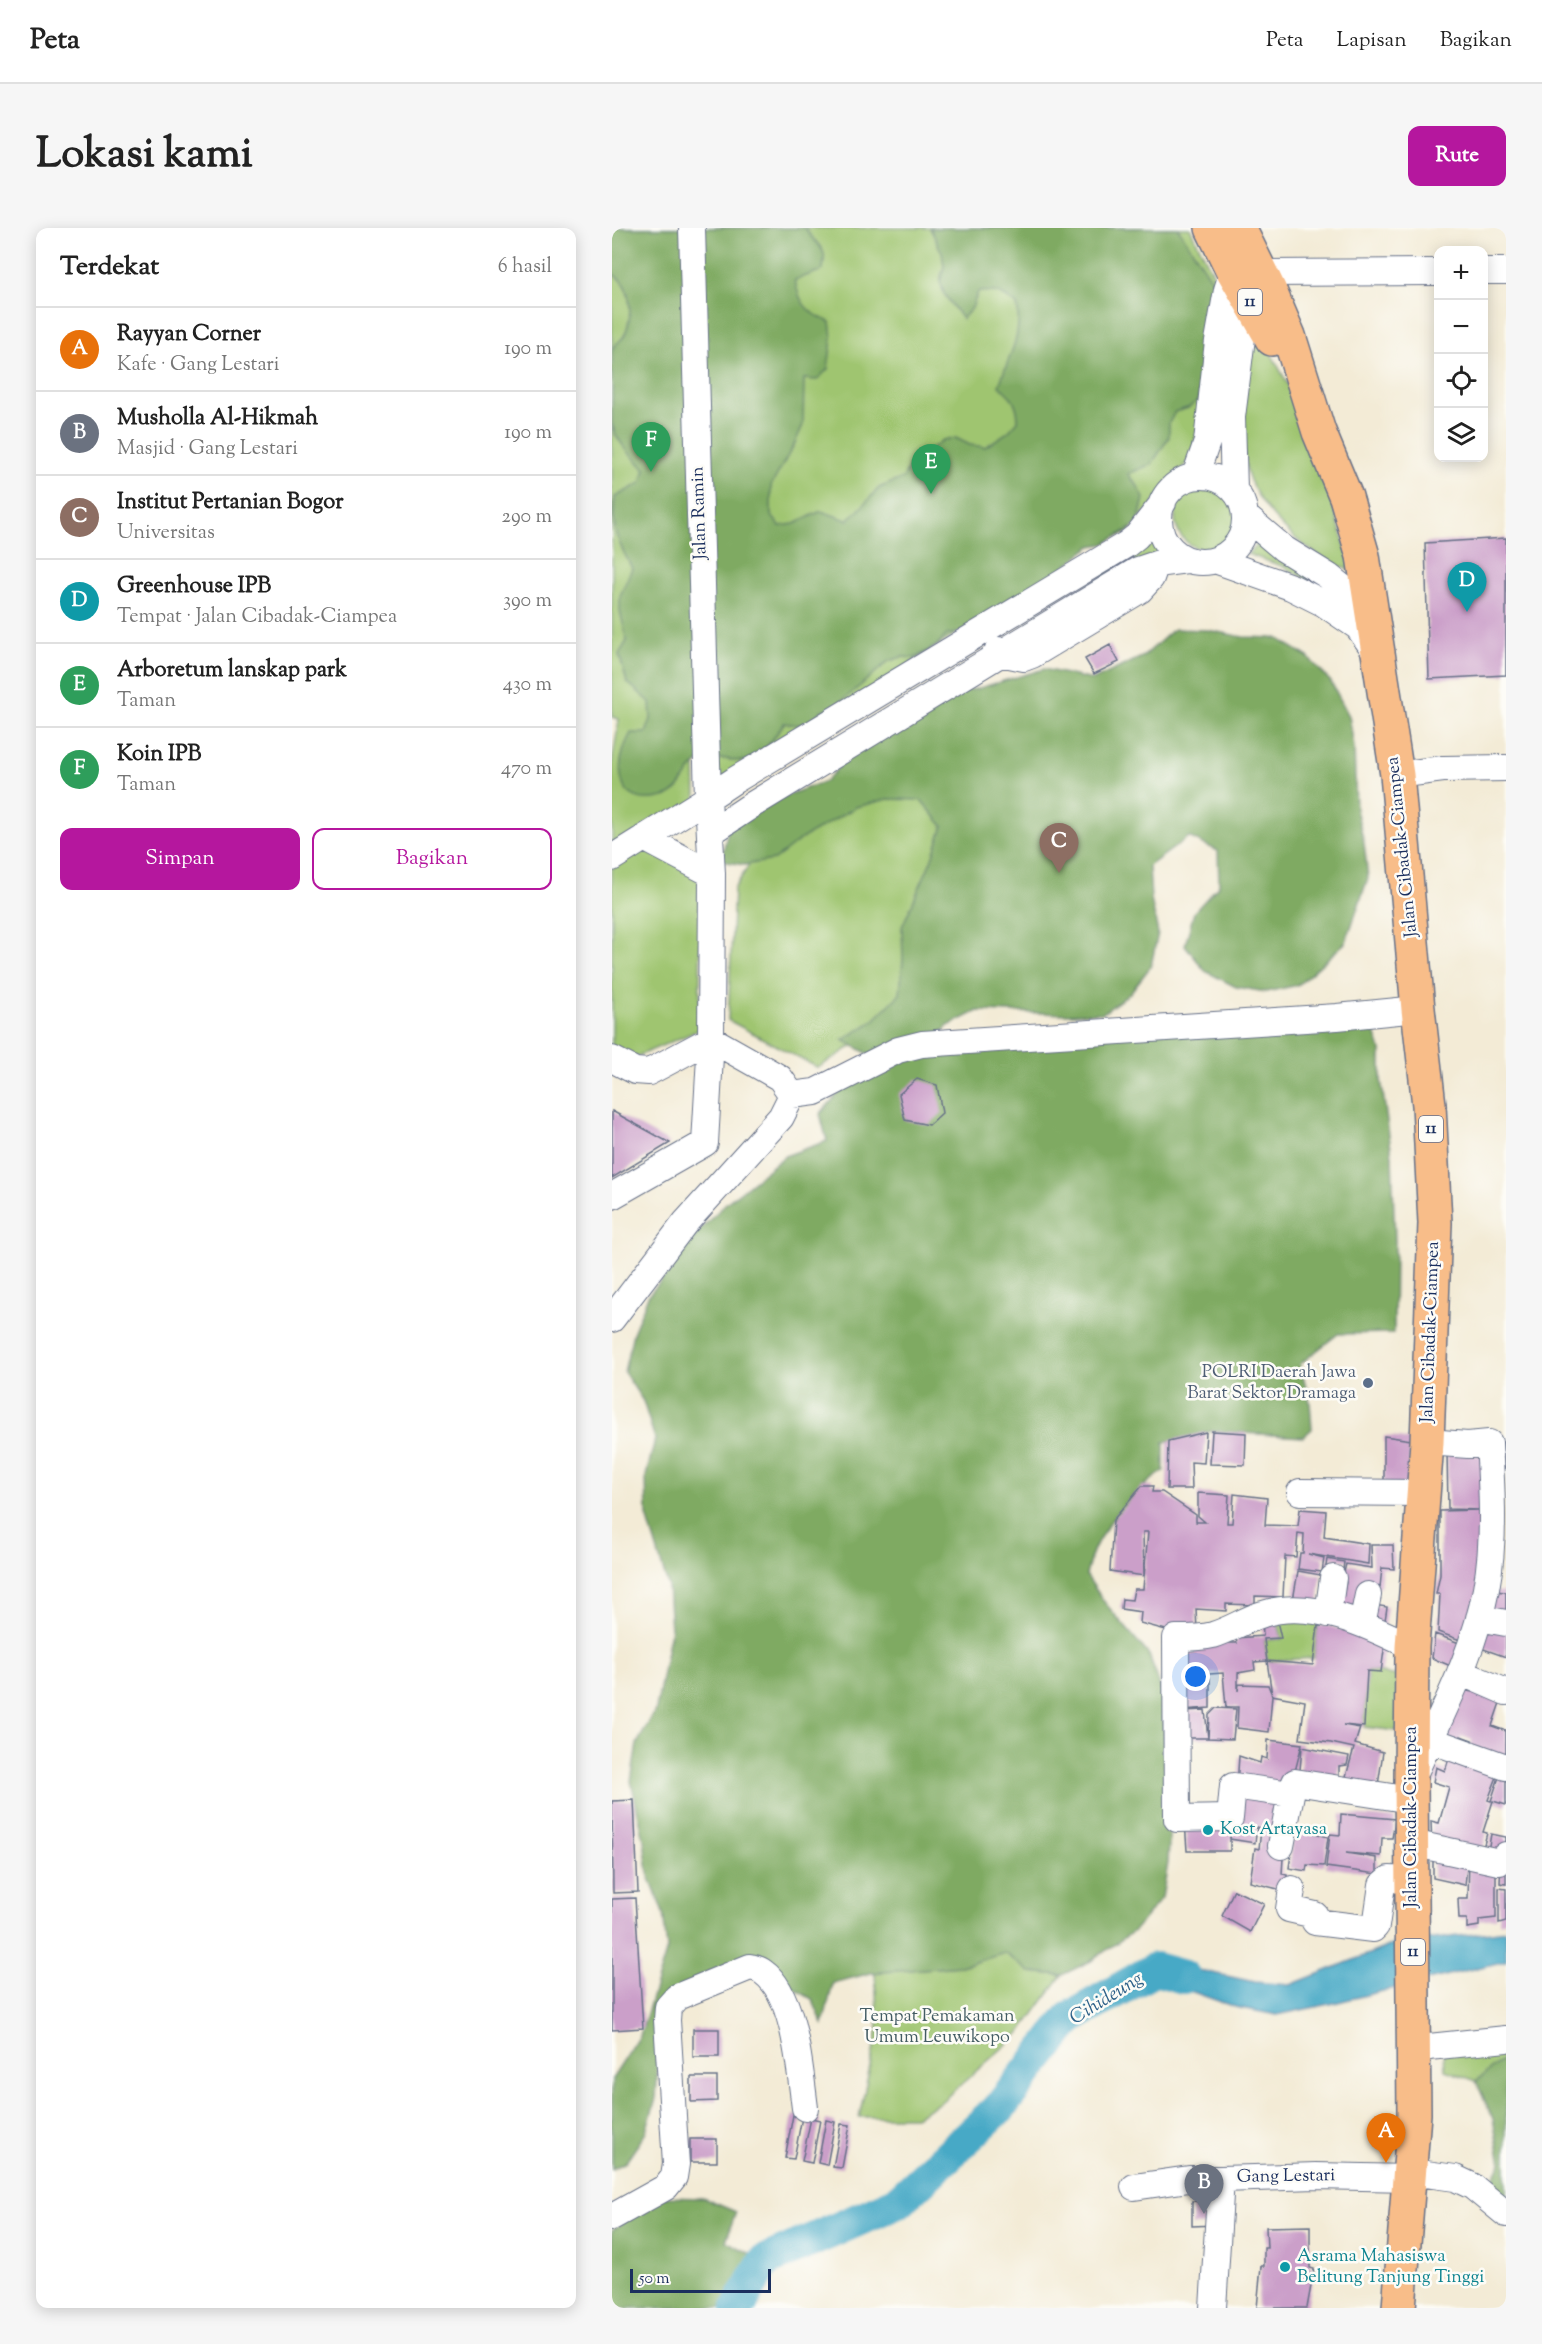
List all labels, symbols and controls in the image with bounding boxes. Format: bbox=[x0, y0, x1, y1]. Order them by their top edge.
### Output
text: Peta bbox=[30, 21, 80, 61]
text: Peta bbox=[1266, 26, 1304, 56]
text: Lapisan bbox=[1337, 26, 1407, 56]
text: Bagikan bbox=[1440, 26, 1512, 56]
text: Lokasi kami bbox=[36, 126, 253, 186]
button: Rute bbox=[1408, 126, 1506, 186]
map controls bbox=[1434, 246, 1488, 462]
button: + bbox=[1434, 246, 1488, 300]
text: Terdekat bbox=[60, 249, 159, 286]
text: 6 hasil bbox=[498, 253, 552, 282]
road number: 11 bbox=[1238, 289, 1262, 315]
button: − bbox=[1434, 300, 1488, 354]
text: Rayyan Corner bbox=[117, 319, 261, 351]
text: A bbox=[71, 335, 88, 364]
text: 190 m bbox=[504, 335, 552, 364]
text: Kafe · Gang Lestari bbox=[117, 351, 280, 380]
button: locate bbox=[1434, 354, 1488, 408]
text: Musholla Al-Hikmah bbox=[117, 403, 318, 435]
button: layers bbox=[1434, 408, 1488, 462]
text: B bbox=[73, 419, 86, 448]
text: 190 m bbox=[504, 419, 552, 448]
pin: F bbox=[632, 422, 670, 472]
text: Masjid · Gang Lestari bbox=[117, 435, 298, 464]
pin: E bbox=[912, 444, 950, 494]
street label: Jalan Ramin bbox=[685, 466, 715, 561]
text: Institut Pertanian Bogor bbox=[117, 487, 343, 519]
text: C bbox=[71, 503, 88, 532]
text: 290 m bbox=[502, 503, 552, 532]
text: Universitas bbox=[117, 519, 215, 548]
pin: D bbox=[1448, 562, 1486, 612]
text: Greenhouse IPB bbox=[117, 571, 271, 603]
text: D bbox=[72, 587, 87, 616]
text: 390 m bbox=[503, 587, 552, 616]
text: Tempat · Jalan Cibadak-Ciampea bbox=[117, 603, 397, 632]
text: Arboretum lanskap park bbox=[117, 655, 347, 687]
text: E bbox=[73, 671, 86, 700]
text: 430 m bbox=[503, 671, 552, 700]
text: Taman bbox=[117, 687, 176, 716]
text: Koin IPB bbox=[117, 739, 201, 771]
text: F bbox=[74, 755, 85, 784]
text: 470 m bbox=[501, 755, 552, 784]
street label: Jalan Cibadak-Ciampea bbox=[1381, 755, 1426, 940]
text: Taman bbox=[117, 771, 176, 800]
pin: C bbox=[1040, 824, 1078, 873]
button: Simpan bbox=[60, 828, 300, 890]
button: Bagikan bbox=[312, 828, 552, 890]
road number: 11 bbox=[1419, 1116, 1443, 1142]
street label: Jalan Cibadak-Ciampea bbox=[1415, 1241, 1447, 1424]
place label: POLRI Daerah Jawa Barat Sektor Dramaga bbox=[1187, 1360, 1356, 1407]
marker: POLRI Daerah Jawa Barat Sektor Dramaga bbox=[1361, 1376, 1375, 1390]
your location bbox=[1181, 1662, 1210, 1691]
street label: Jalan Cibadak-Ciampea bbox=[1399, 1726, 1425, 1909]
place label: Kost Artayasa bbox=[1220, 1817, 1327, 1843]
marker: Kost Artayasa bbox=[1201, 1823, 1215, 1837]
road number: 11 bbox=[1401, 1939, 1425, 1965]
water label: Cihideung bbox=[1064, 1965, 1150, 2033]
park label: Tempat Pemakaman Umum Leuwikopo bbox=[859, 2004, 1015, 2051]
pin: A bbox=[1366, 2114, 1406, 2163]
street label: Gang Lestari bbox=[1237, 2163, 1335, 2191]
pin: B bbox=[1184, 2164, 1224, 2214]
place label: Asrama Mahasiswa Belitung Tanjung Tinggi bbox=[1297, 2244, 1484, 2291]
marker: Asrama Mahasiswa Belitung Tanjung Tinggi bbox=[1278, 2260, 1292, 2274]
scale bar bbox=[630, 2266, 771, 2294]
text: 50 m bbox=[639, 2268, 670, 2291]

